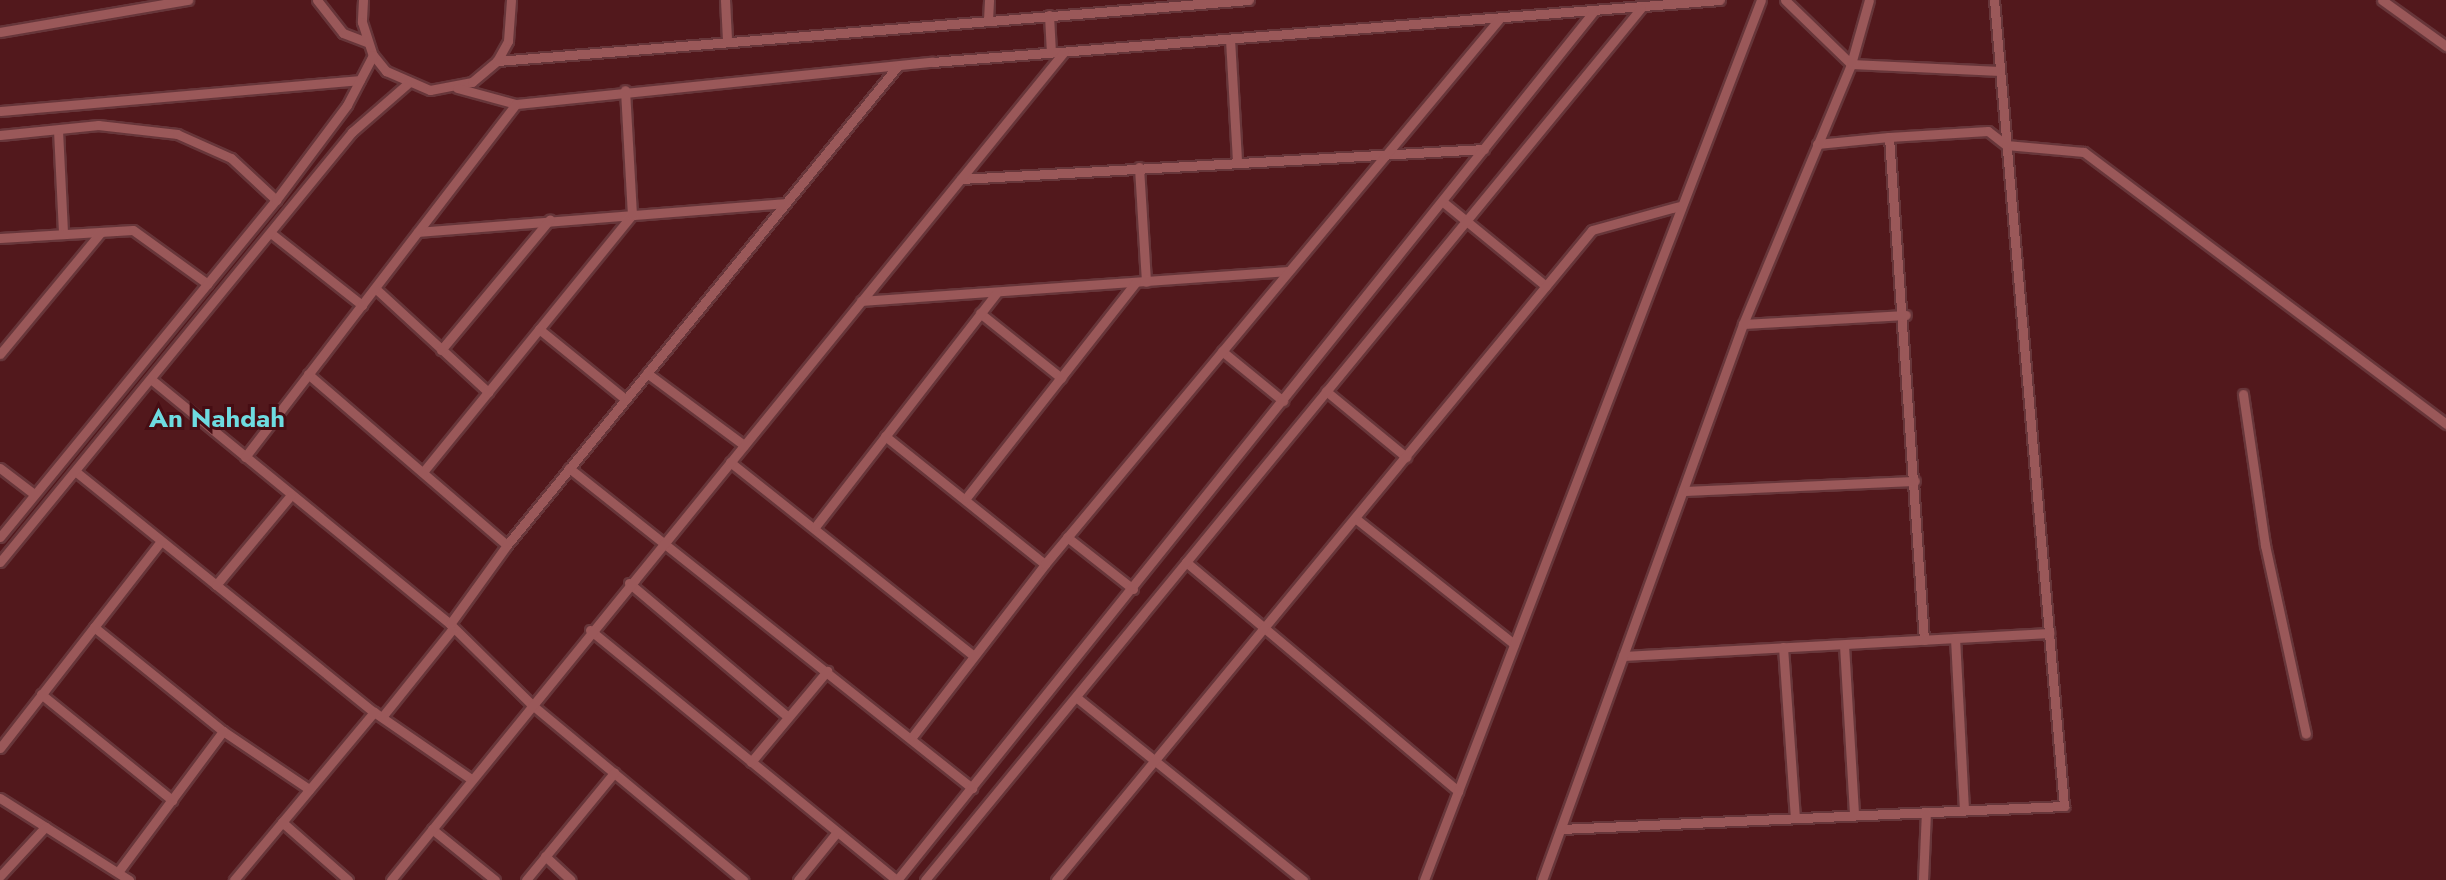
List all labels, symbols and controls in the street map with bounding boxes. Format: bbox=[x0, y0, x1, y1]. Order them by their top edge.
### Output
district label: An Nahdah bbox=[149, 403, 285, 435]

